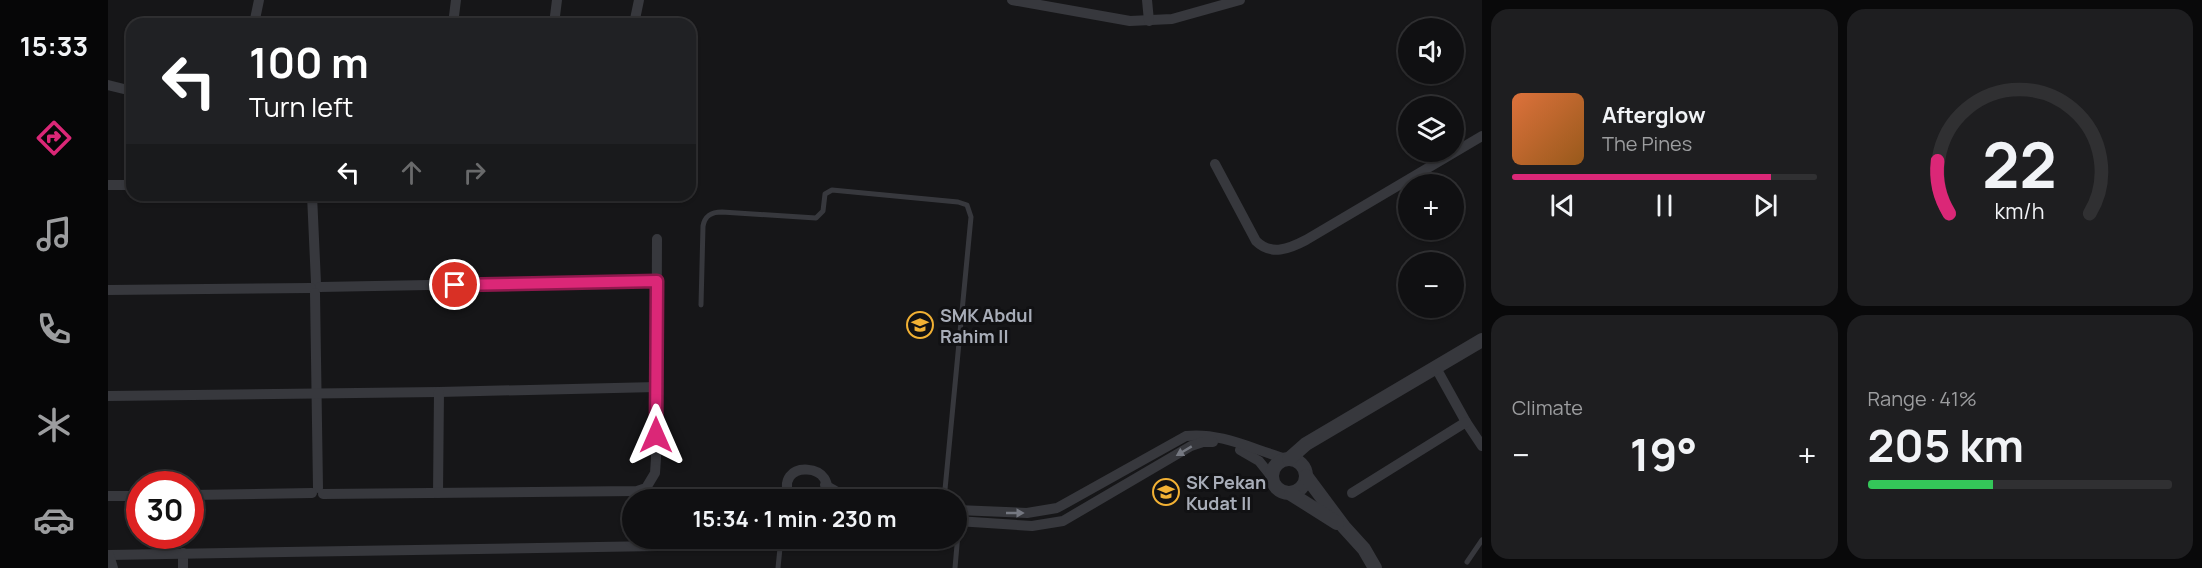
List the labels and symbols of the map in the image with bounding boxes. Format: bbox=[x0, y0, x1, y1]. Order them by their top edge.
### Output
pin bbox=[429, 259, 480, 310]
place label: SMK Abdul Rahim II bbox=[940, 303, 1033, 348]
school or university icon: SMK Abdul Rahim II bbox=[905, 310, 935, 340]
position arrow bbox=[624, 403, 688, 467]
one-way arrow bbox=[1176, 445, 1192, 456]
place label: SK Pekan Kudat II bbox=[1186, 470, 1266, 515]
speed limit sign: 30 bbox=[126, 471, 204, 549]
school or university icon: SK Pekan Kudat II bbox=[1151, 477, 1181, 507]
one-way arrow bbox=[1006, 508, 1025, 518]

